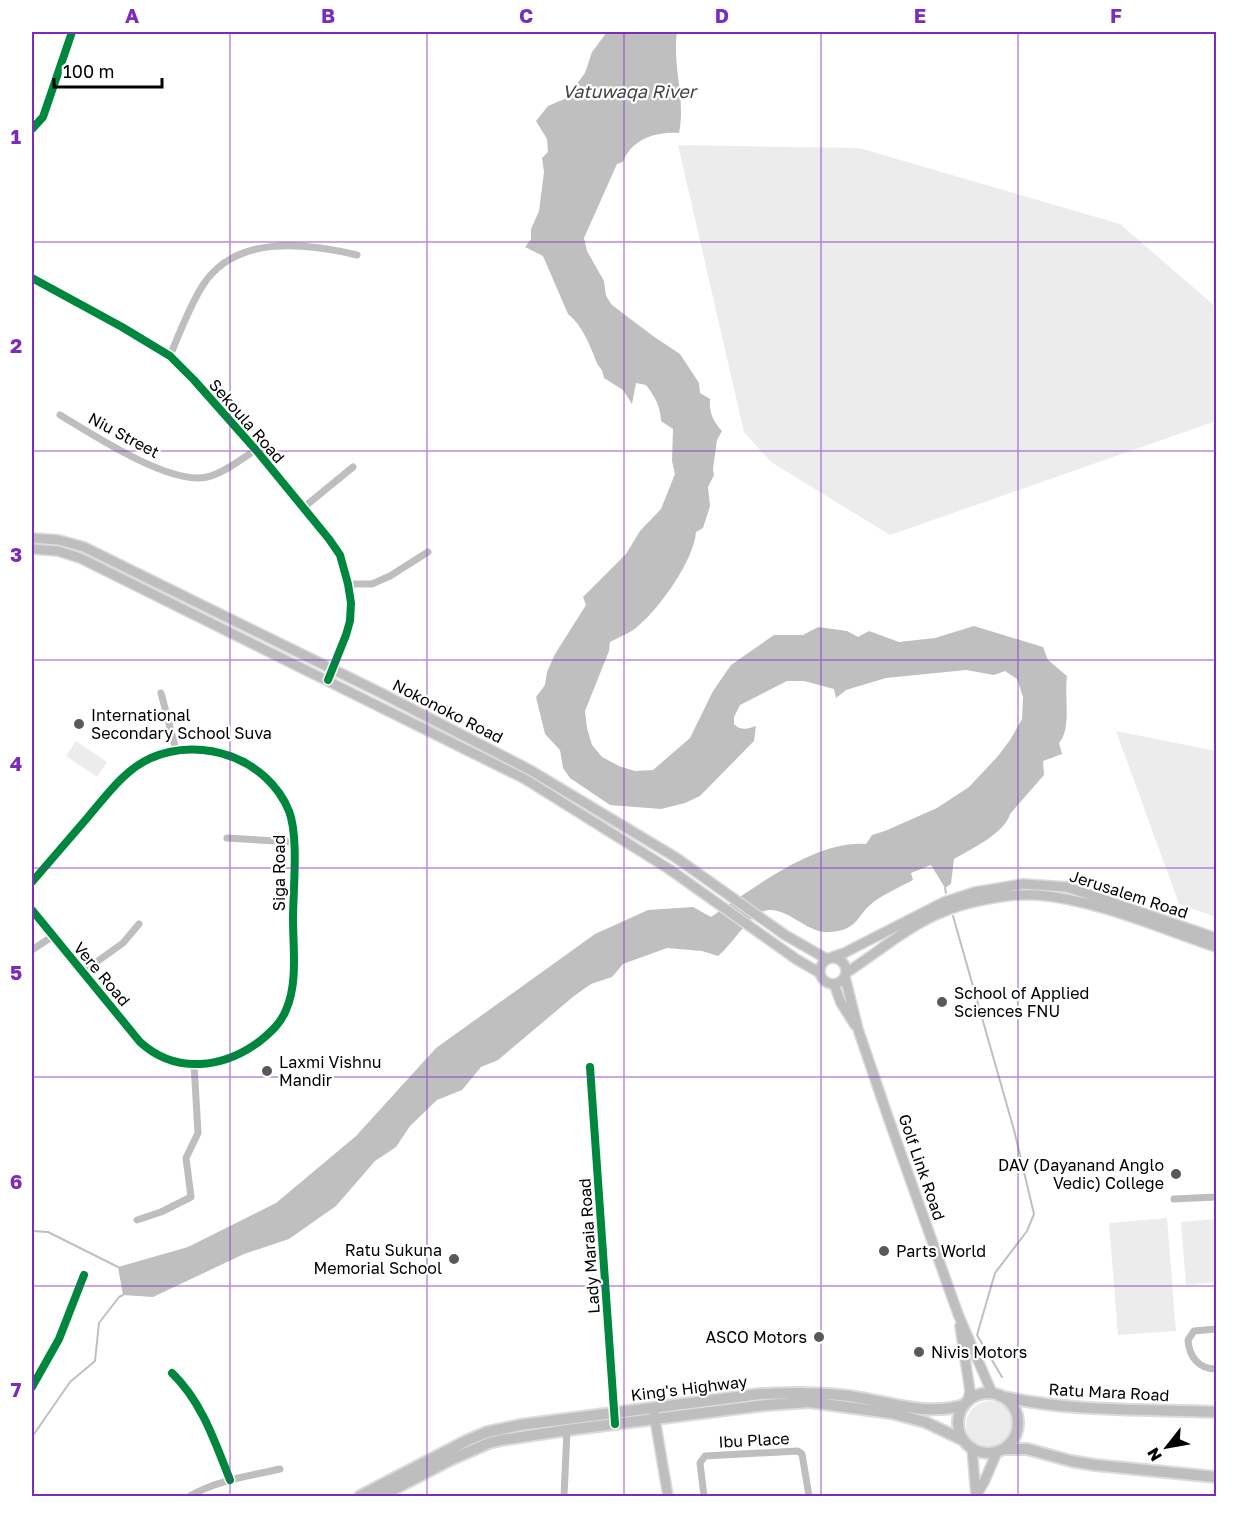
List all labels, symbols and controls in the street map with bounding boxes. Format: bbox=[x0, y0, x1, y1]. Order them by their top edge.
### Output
text: A bbox=[125, 3, 139, 27]
text: B bbox=[321, 3, 335, 27]
text: C bbox=[519, 3, 533, 27]
text: D bbox=[715, 3, 729, 27]
text: E bbox=[914, 3, 926, 27]
text: F bbox=[1110, 3, 1122, 27]
scale bar bbox=[54, 51, 162, 89]
text: 100 m bbox=[63, 60, 114, 82]
water label: Vatuwaqa River bbox=[562, 80, 699, 102]
text: 1 bbox=[11, 124, 21, 148]
text: 2 bbox=[10, 333, 22, 357]
street label: Sekoula Road bbox=[205, 375, 289, 467]
street label: Niu Street bbox=[85, 408, 163, 462]
text: 3 bbox=[10, 542, 22, 566]
street label: Nokonoko Road bbox=[390, 675, 506, 747]
place label: International Secondary School Suva bbox=[91, 705, 272, 743]
marker: International Secondary School Suva bbox=[72, 717, 86, 731]
text: 4 bbox=[10, 751, 22, 775]
street label: Siga Road bbox=[269, 835, 289, 911]
street label: Jerusalem Road bbox=[1067, 865, 1191, 923]
street label: Vere Road bbox=[69, 938, 135, 1010]
text: 5 bbox=[10, 960, 22, 984]
place label: School of Applied Sciences FNU bbox=[954, 983, 1089, 1021]
marker: School of Applied Sciences FNU bbox=[935, 995, 949, 1009]
place label: Laxmi Vishnu Mandir bbox=[279, 1052, 381, 1090]
marker: Laxmi Vishnu Mandir bbox=[260, 1064, 274, 1078]
street label: Golf Link Road bbox=[894, 1111, 950, 1223]
place label: DAV (Dayanand Anglo Vedic) College bbox=[998, 1155, 1164, 1193]
marker: DAV (Dayanand Anglo Vedic) College bbox=[1169, 1167, 1183, 1181]
text: 6 bbox=[10, 1169, 22, 1193]
street label: Lady Maraia Road bbox=[574, 1178, 604, 1314]
place label: Ratu Sukuna Memorial School bbox=[313, 1240, 442, 1278]
place label: Parts World bbox=[896, 1241, 986, 1261]
marker: Parts World bbox=[877, 1244, 891, 1258]
marker: Ratu Sukuna Memorial School bbox=[447, 1252, 461, 1266]
place label: ASCO Motors bbox=[705, 1327, 807, 1347]
marker: ASCO Motors bbox=[812, 1330, 826, 1344]
place label: Nivis Motors bbox=[931, 1342, 1027, 1362]
marker: Nivis Motors bbox=[912, 1345, 926, 1359]
street label: King's Highway bbox=[630, 1371, 748, 1405]
text: 7 bbox=[11, 1377, 22, 1401]
street label: Ratu Mara Road bbox=[1048, 1379, 1170, 1405]
north arrow bbox=[1137, 1417, 1197, 1477]
street label: Ibu Place bbox=[718, 1428, 790, 1452]
text: N bbox=[1142, 1444, 1166, 1465]

